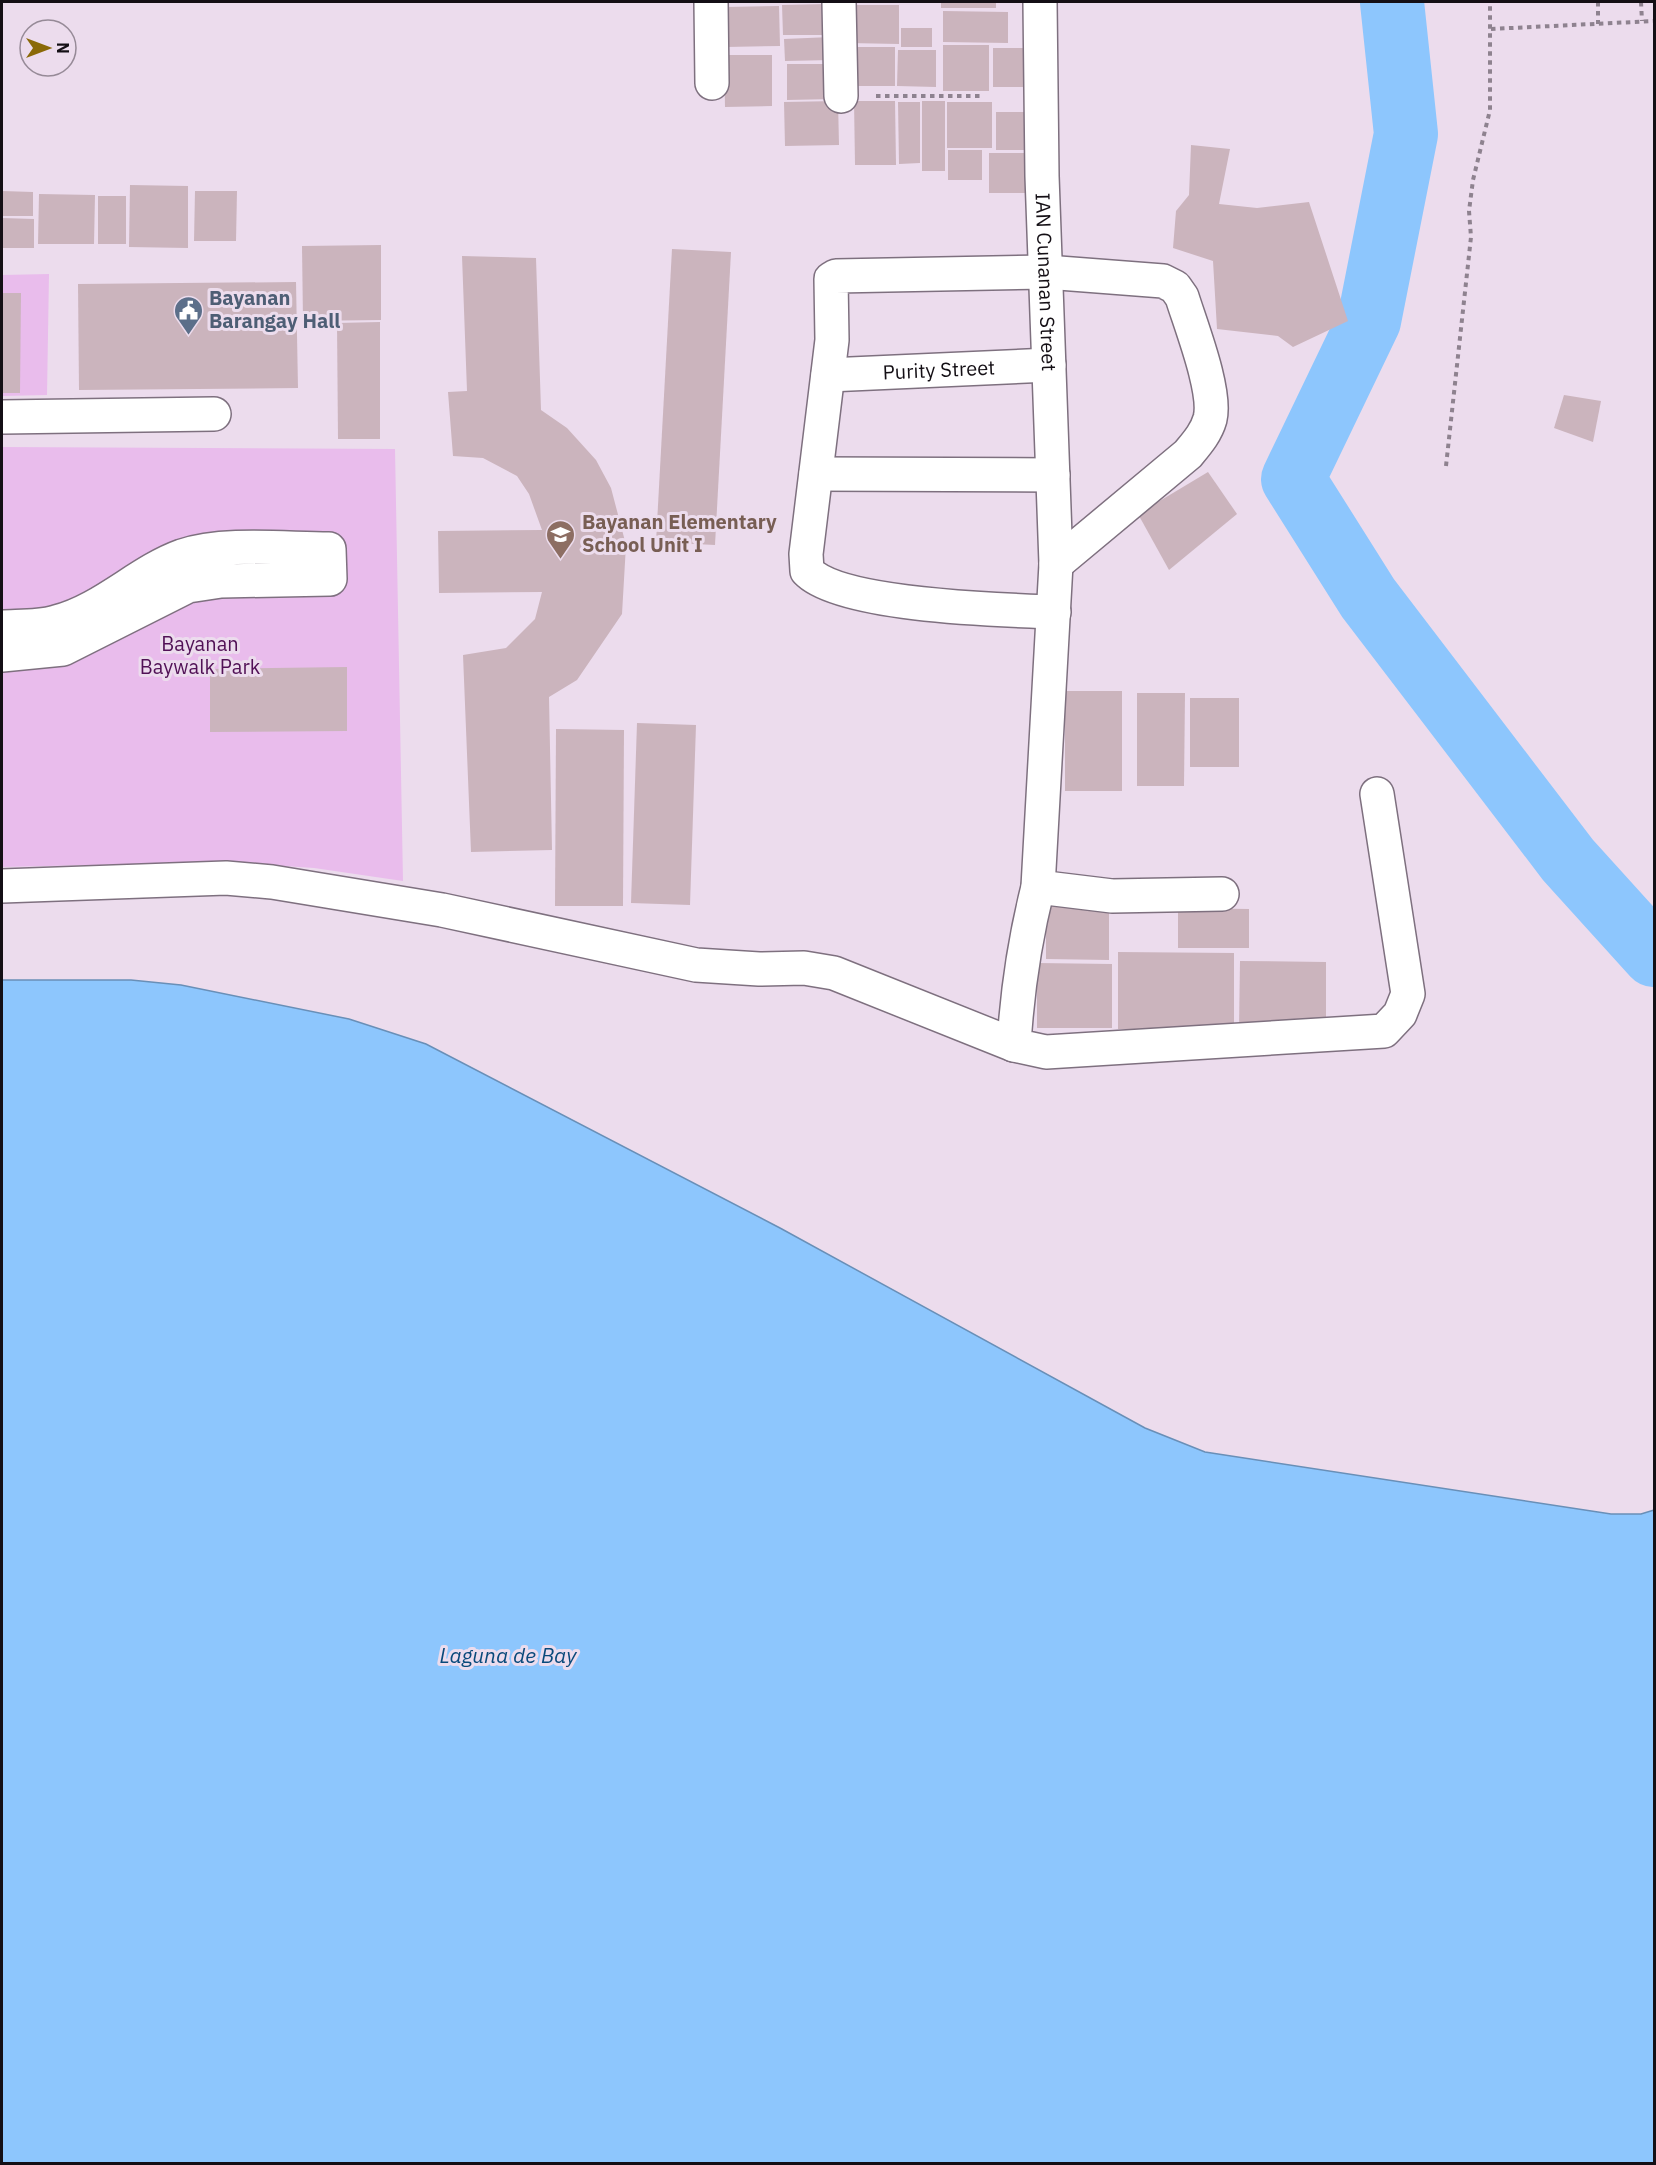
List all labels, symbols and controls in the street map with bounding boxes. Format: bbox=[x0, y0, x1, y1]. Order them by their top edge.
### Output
north arrow bbox=[18, 18, 78, 78]
text: N bbox=[53, 42, 73, 54]
street label: IAN Cunanan Street bbox=[1030, 192, 1063, 372]
place label: Bayanan Barangay Hall bbox=[209, 284, 340, 334]
public building icon: Bayanan Barangay Hall bbox=[172, 294, 204, 336]
street label: Purity Street bbox=[882, 353, 996, 386]
place label: Bayanan Elementary School Unit I bbox=[582, 508, 777, 558]
school or university icon: Bayanan Elementary School Unit I bbox=[545, 518, 577, 560]
park label: Bayanan Baywalk Park bbox=[140, 630, 261, 680]
water label: Laguna de Bay bbox=[440, 1641, 577, 1669]

